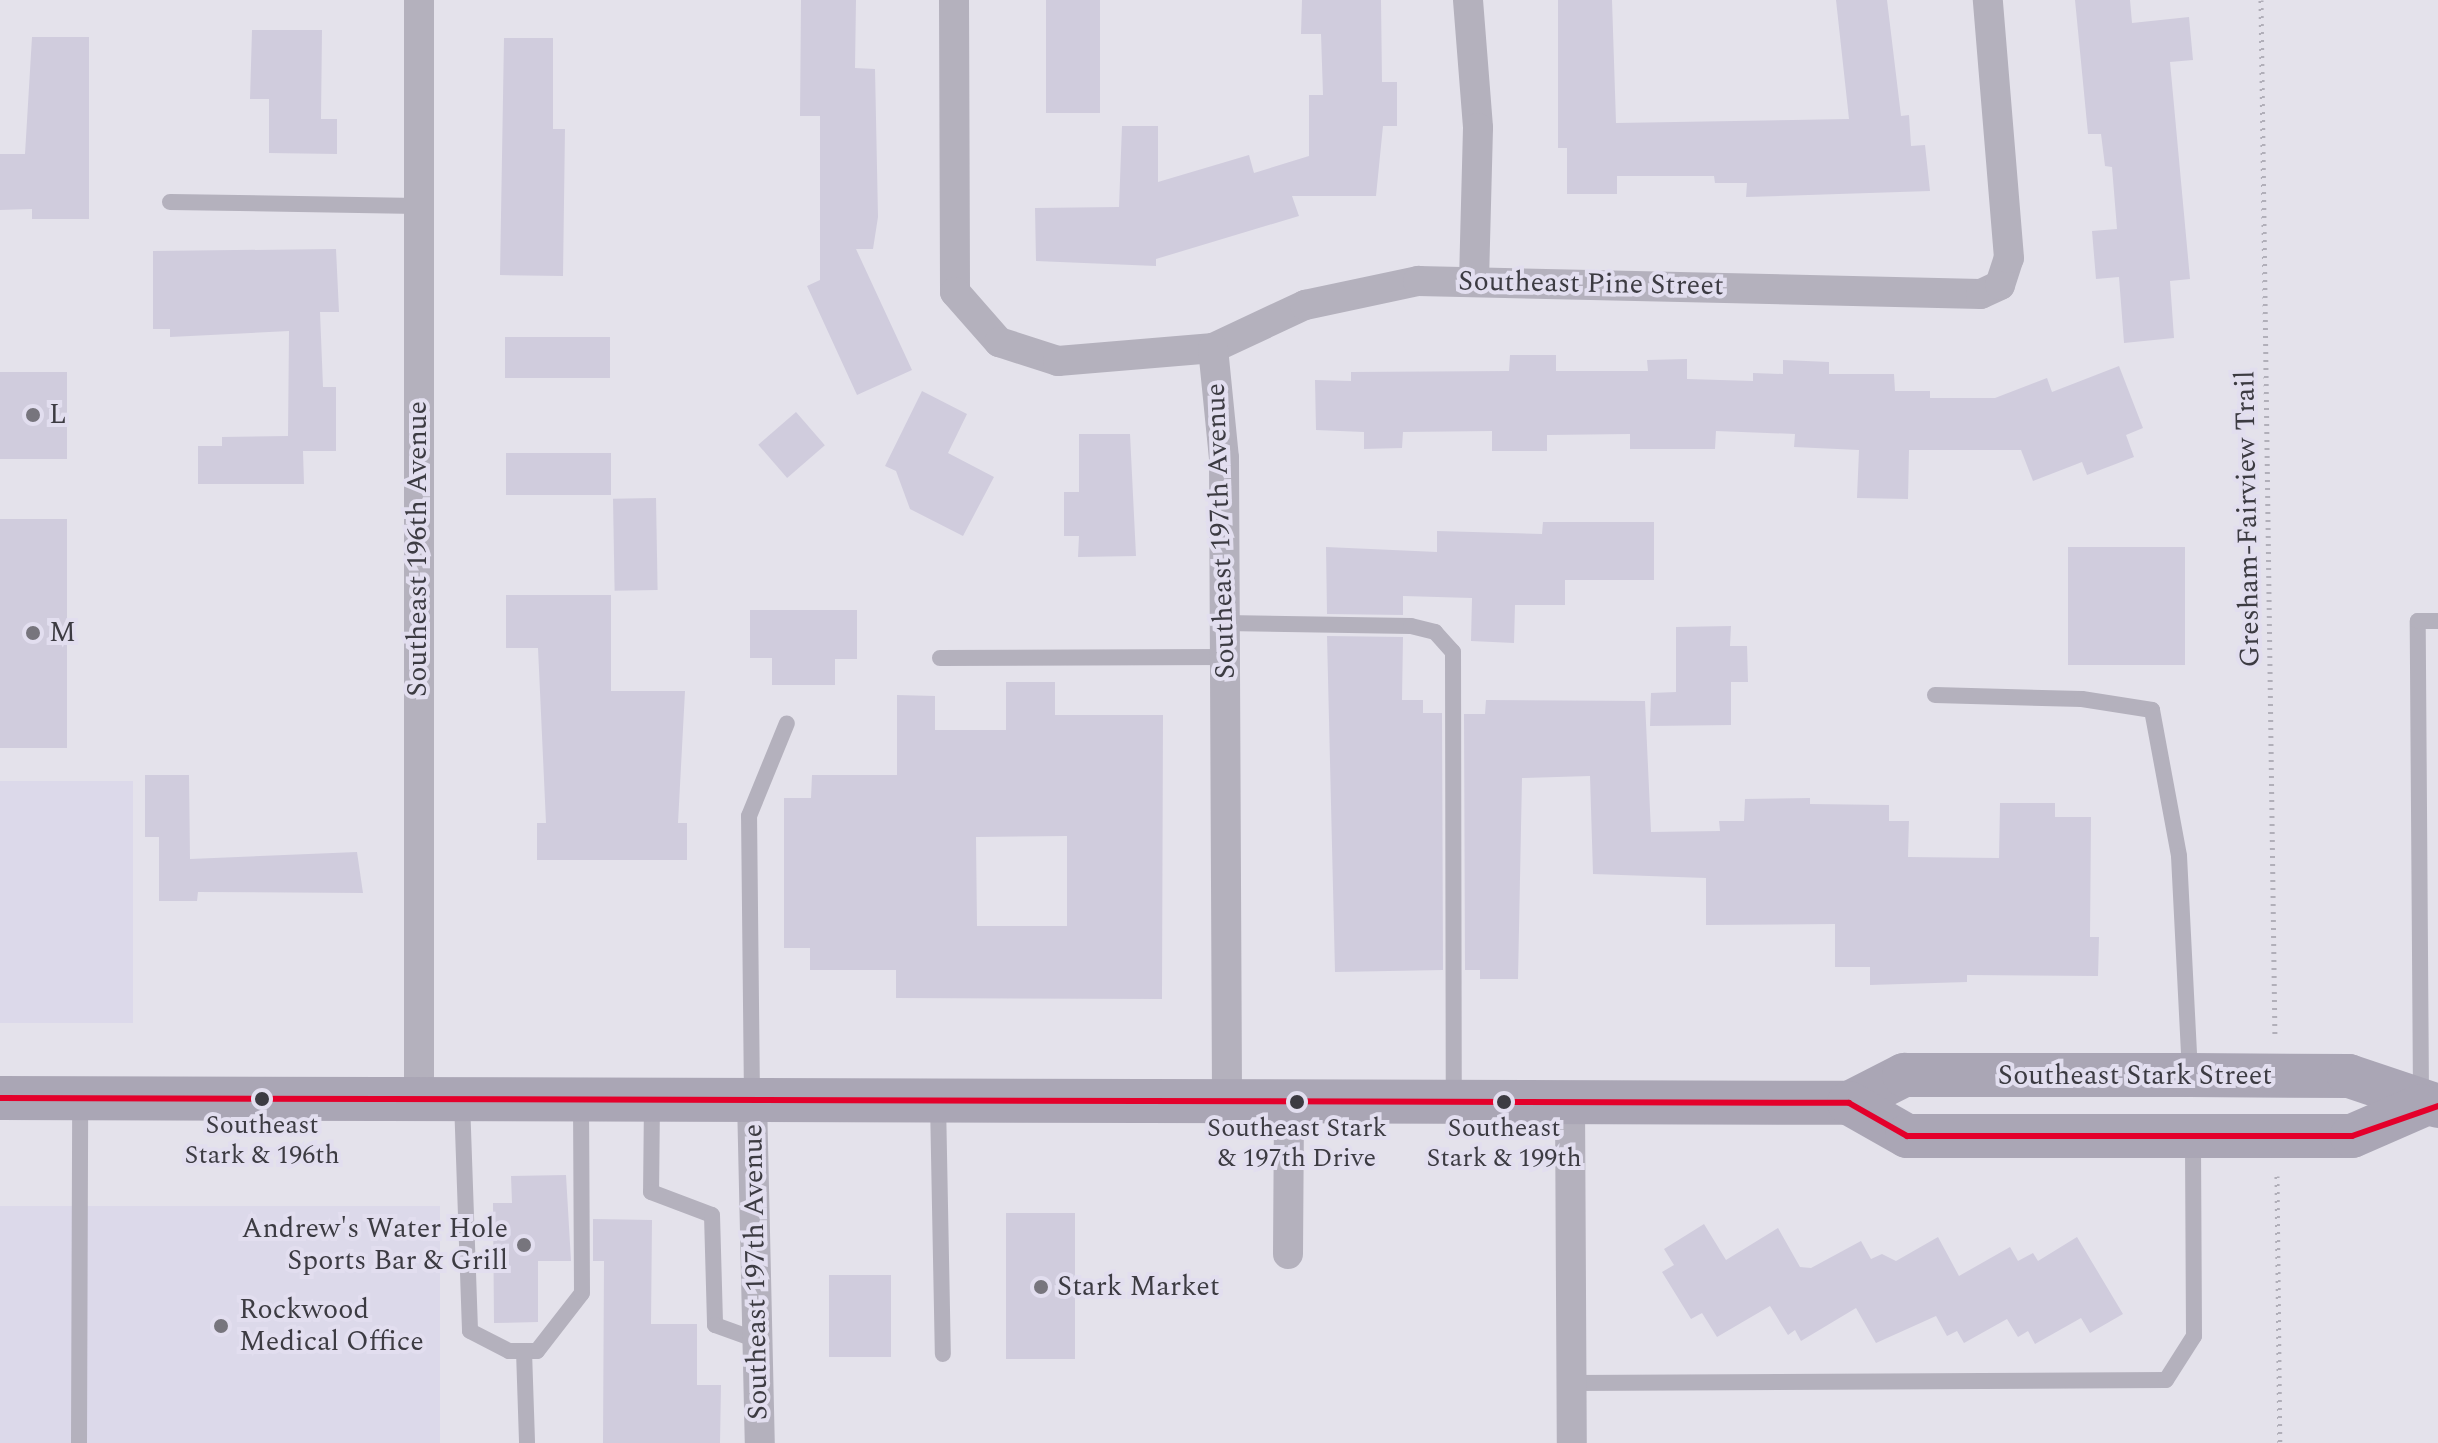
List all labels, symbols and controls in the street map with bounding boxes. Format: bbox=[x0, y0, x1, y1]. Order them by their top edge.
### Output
street label: Southeast Pine Street bbox=[1458, 265, 1724, 303]
street label: Gresham-Fairview Trail bbox=[2229, 370, 2267, 668]
street label: Southeast 197th Avenue bbox=[1199, 382, 1243, 680]
place label: L bbox=[49, 398, 67, 432]
street label: Southeast 196th Avenue bbox=[401, 401, 435, 697]
marker: L bbox=[24, 406, 42, 424]
place label: M bbox=[49, 616, 76, 650]
marker: M bbox=[24, 624, 42, 642]
street label: Southeast Stark Street bbox=[1998, 1059, 2272, 1093]
marker: Southeast Stark & 196th bbox=[254, 1091, 270, 1107]
marker: Southeast Stark & 197th Drive bbox=[1289, 1094, 1305, 1110]
marker: Southeast Stark & 199th bbox=[1496, 1094, 1512, 1110]
place label: Southeast Stark & 196th bbox=[184, 1110, 340, 1172]
place label: Southeast Stark & 197th Drive bbox=[1207, 1113, 1387, 1174]
place label: Southeast Stark & 199th bbox=[1426, 1113, 1582, 1174]
street label: Southeast 197th Avenue bbox=[737, 1124, 775, 1420]
place label: Andrew's Water Hole Sports Bar & Grill bbox=[241, 1212, 508, 1278]
marker: Andrew's Water Hole Sports Bar & Grill bbox=[515, 1236, 533, 1254]
place label: Stark Market bbox=[1057, 1270, 1220, 1304]
marker: Stark Market bbox=[1032, 1278, 1050, 1296]
place label: Rockwood Medical Office bbox=[239, 1293, 424, 1359]
marker: Rockwood Medical Office bbox=[210, 1315, 232, 1337]

